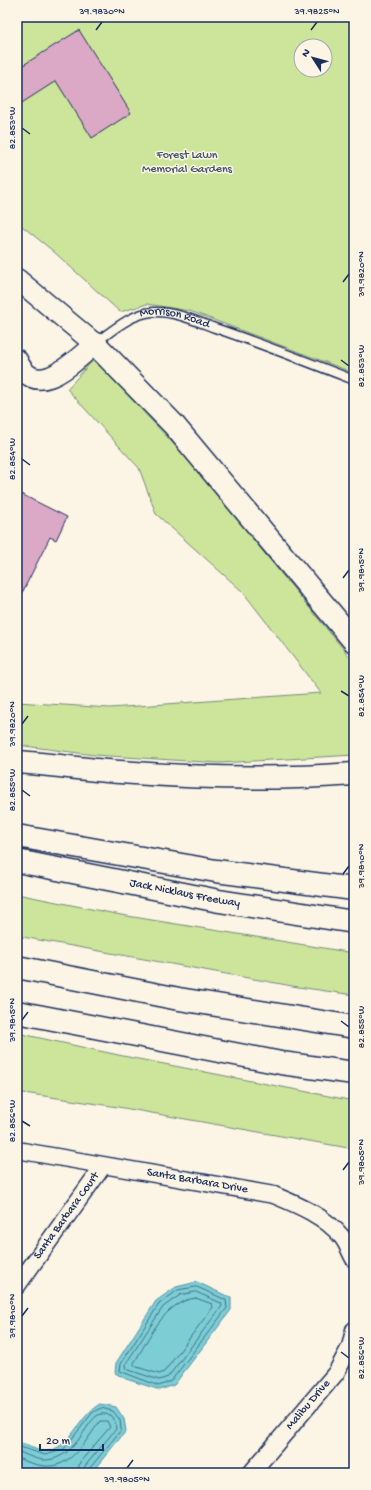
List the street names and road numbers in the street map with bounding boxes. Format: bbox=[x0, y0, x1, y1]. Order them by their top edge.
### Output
street label: Morrison Road bbox=[138, 305, 212, 333]
street label: Jack Nicklaus Freeway bbox=[128, 876, 241, 911]
street label: Santa Barbara Drive bbox=[146, 1166, 250, 1197]
street label: Santa Barbara Court bbox=[31, 1169, 104, 1262]
street label: Malibu Drive bbox=[283, 1377, 334, 1433]

